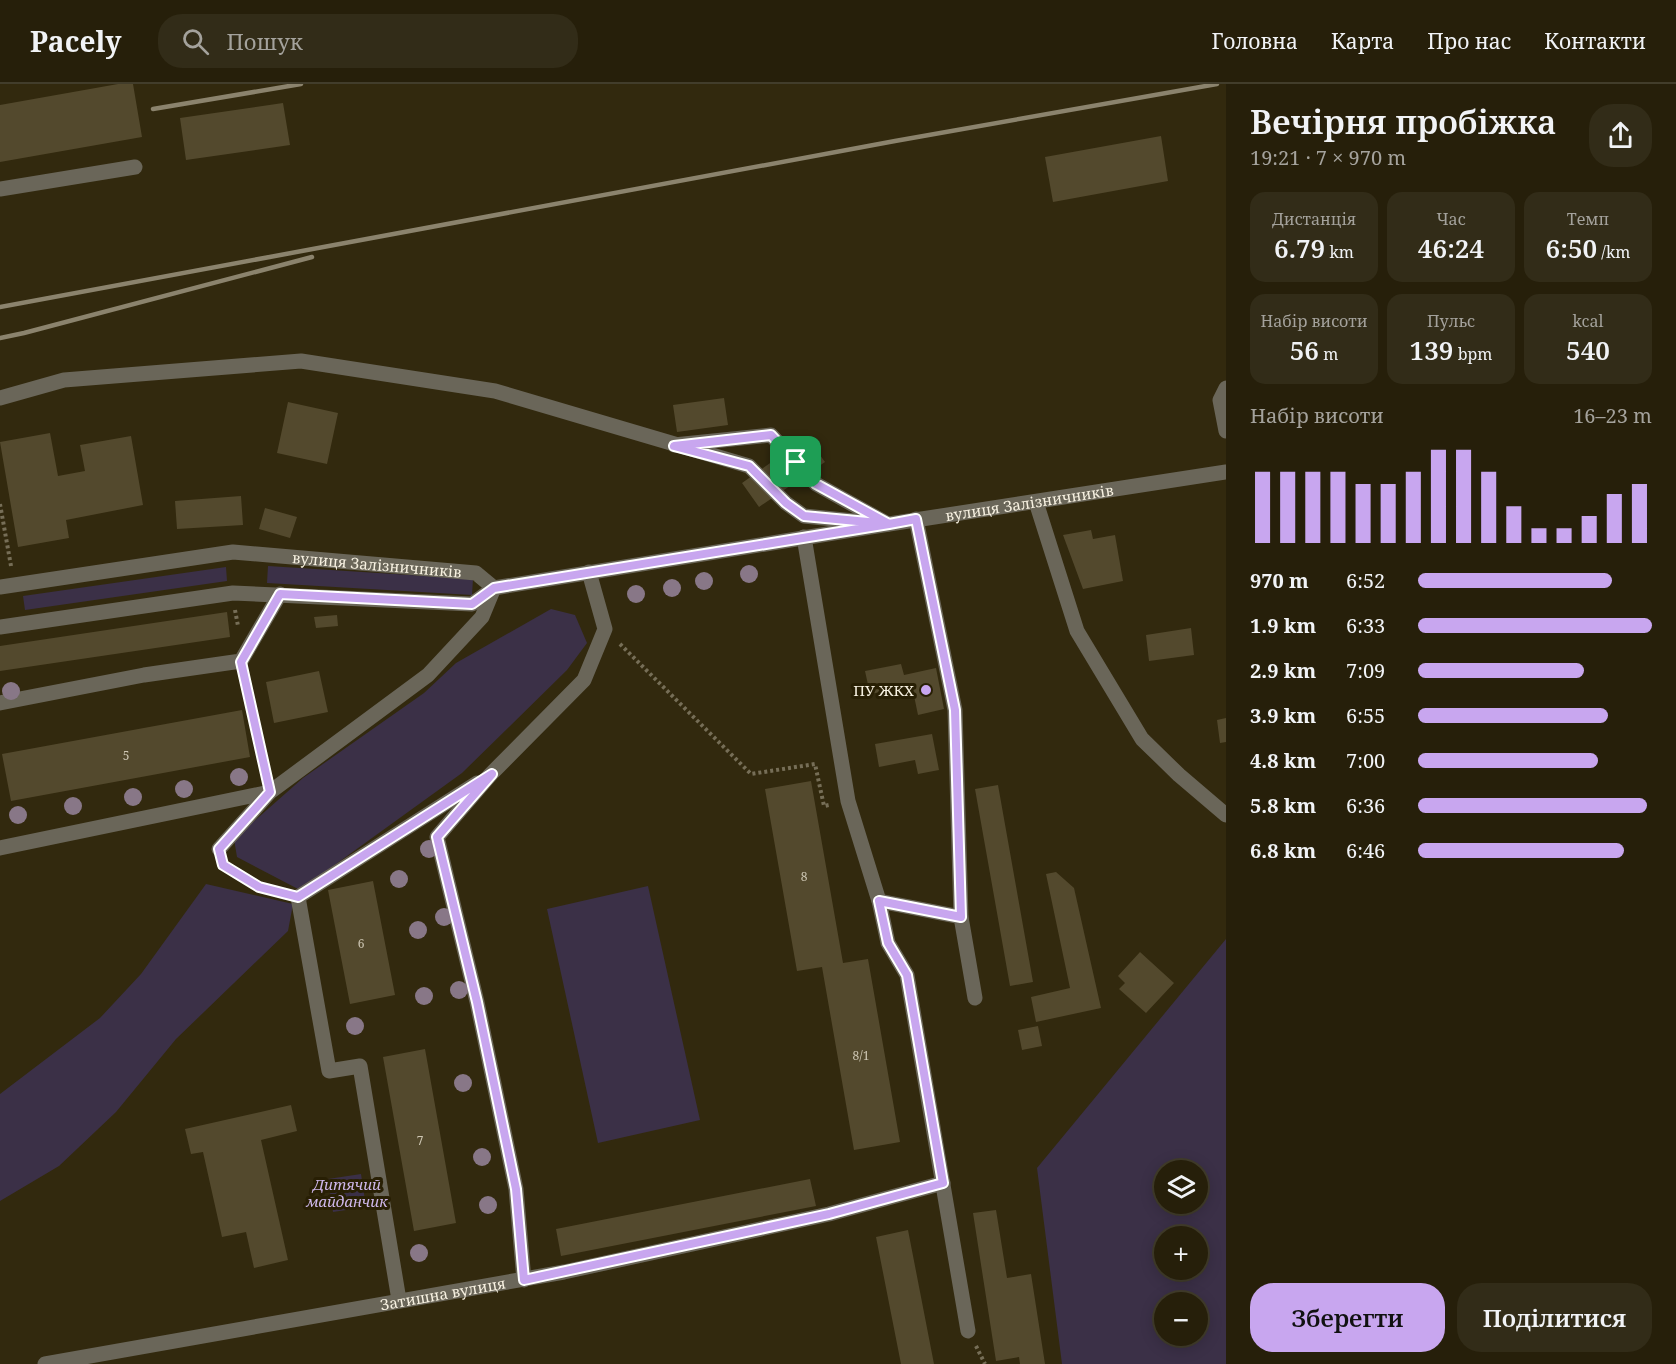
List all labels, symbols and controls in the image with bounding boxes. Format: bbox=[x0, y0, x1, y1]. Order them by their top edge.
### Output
search box bbox=[158, 14, 578, 68]
text: Pacely bbox=[30, 22, 122, 60]
icon: search bbox=[179, 25, 212, 58]
text: Пошук bbox=[227, 26, 303, 56]
text: Головна bbox=[1211, 27, 1298, 55]
text: Карта bbox=[1331, 27, 1394, 55]
text: Про нас bbox=[1427, 27, 1511, 55]
text: Контакти bbox=[1544, 27, 1646, 55]
text: Вечірня пробіжка bbox=[1250, 99, 1557, 144]
button: share bbox=[1589, 104, 1652, 167]
text: 19:21 · 7 × 970 m bbox=[1250, 144, 1406, 171]
text: Дистанція bbox=[1272, 208, 1356, 230]
text: Час bbox=[1436, 208, 1466, 230]
text: Темп bbox=[1567, 208, 1609, 230]
text: 6.79 bbox=[1274, 230, 1325, 266]
text: 46:24 bbox=[1418, 230, 1484, 266]
text: 6:50 bbox=[1546, 230, 1597, 266]
text: km bbox=[1325, 241, 1354, 263]
text: /km bbox=[1597, 241, 1630, 263]
text: Набір висоти bbox=[1260, 310, 1368, 332]
text: Пульс bbox=[1427, 310, 1475, 332]
text: kcal bbox=[1573, 310, 1603, 332]
text: 56 bbox=[1290, 332, 1319, 368]
text: 139 bbox=[1410, 332, 1453, 368]
text: 540 bbox=[1566, 332, 1610, 368]
text: m bbox=[1319, 343, 1338, 365]
text: bpm bbox=[1453, 343, 1492, 365]
text: Набір висоти bbox=[1250, 402, 1384, 429]
text: 16–23 m bbox=[1573, 402, 1652, 429]
pin bbox=[770, 436, 821, 487]
icon: arrive bbox=[779, 445, 812, 478]
street label: вулиця Залізничників bbox=[944, 480, 1115, 525]
street label: вулиця Залізничників bbox=[291, 547, 462, 582]
text: 970 m bbox=[1250, 567, 1309, 594]
text: 6:52 bbox=[1346, 567, 1385, 594]
text: 1.9 km bbox=[1250, 612, 1316, 639]
text: 6:33 bbox=[1346, 612, 1385, 639]
text: 2.9 km bbox=[1250, 657, 1316, 684]
text: 7:09 bbox=[1346, 657, 1385, 684]
place label: ПУ ЖКХ bbox=[853, 680, 914, 700]
marker: ПУ ЖКХ bbox=[919, 683, 933, 697]
text: 3.9 km bbox=[1250, 702, 1316, 729]
text: 6:55 bbox=[1346, 702, 1385, 729]
house number: 5 bbox=[123, 747, 129, 764]
text: 4.8 km bbox=[1250, 747, 1316, 774]
text: 7:00 bbox=[1346, 747, 1385, 774]
text: 5.8 km bbox=[1250, 792, 1316, 819]
text: 6:36 bbox=[1346, 792, 1385, 819]
text: 6.8 km bbox=[1250, 837, 1316, 864]
text: 6:46 bbox=[1346, 837, 1385, 864]
house number: 8 bbox=[801, 868, 808, 885]
house number: 6 bbox=[358, 935, 365, 952]
house number: 8/1 bbox=[853, 1047, 869, 1064]
house number: 7 bbox=[417, 1132, 424, 1149]
map controls bbox=[1154, 1160, 1208, 1346]
button: layers bbox=[1154, 1160, 1208, 1214]
park label: Дитячий майданчик bbox=[305, 1174, 388, 1211]
button: + bbox=[1154, 1226, 1208, 1280]
street label: Затишна вулиця bbox=[379, 1273, 507, 1314]
button: Зберегти bbox=[1250, 1283, 1445, 1352]
button: Поділитися bbox=[1457, 1283, 1652, 1352]
button: − bbox=[1154, 1292, 1208, 1346]

